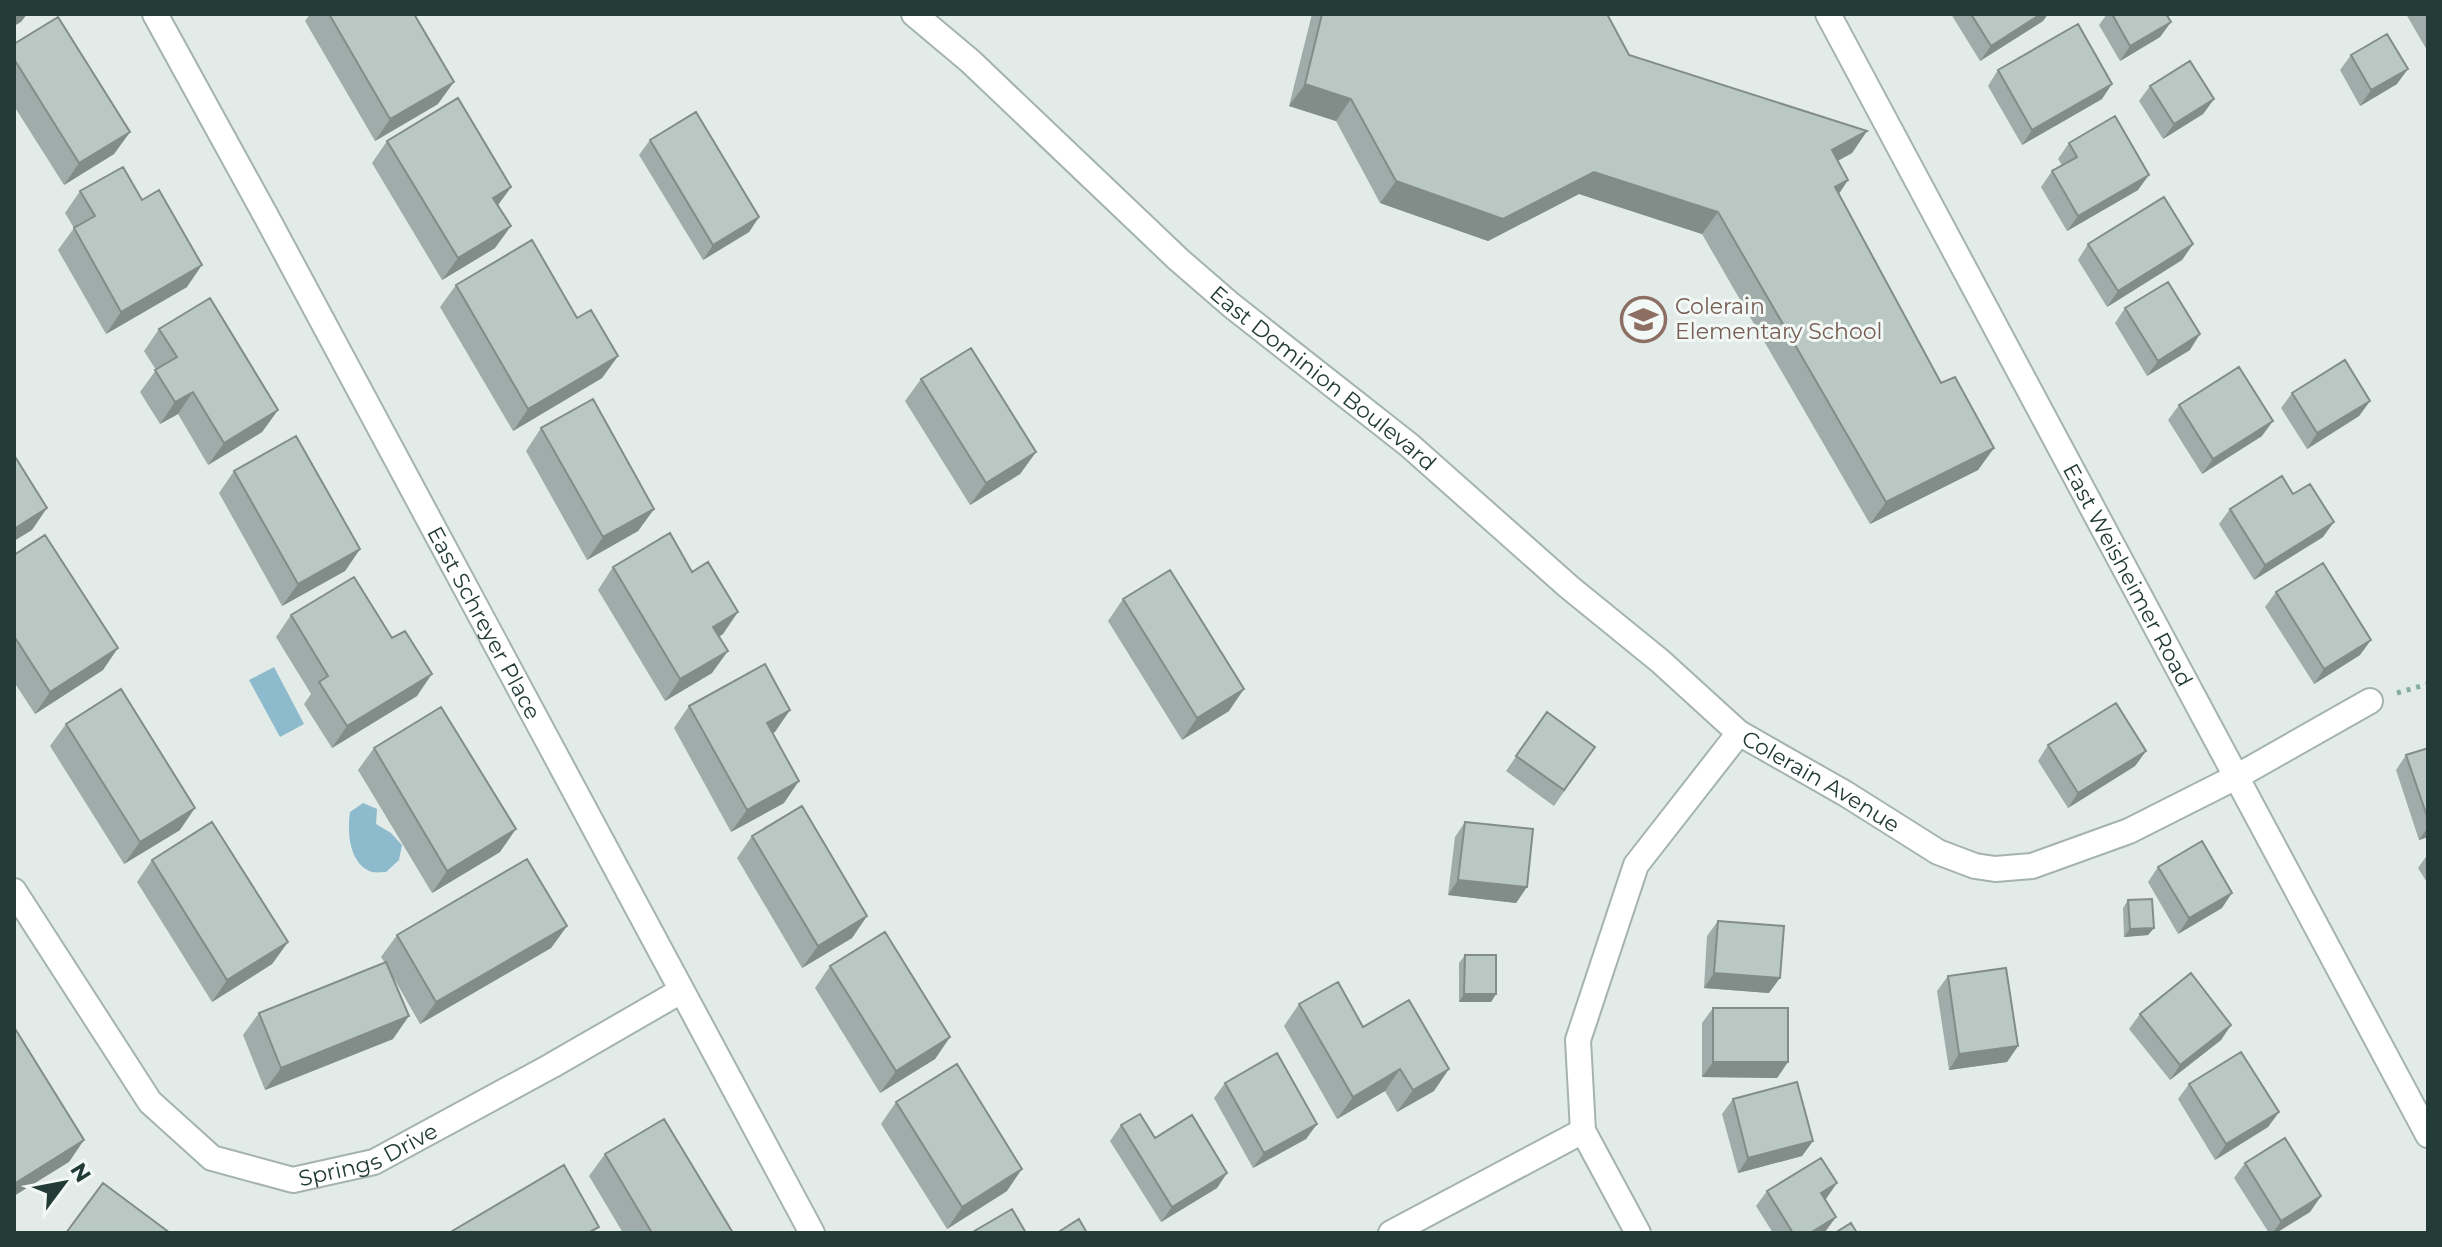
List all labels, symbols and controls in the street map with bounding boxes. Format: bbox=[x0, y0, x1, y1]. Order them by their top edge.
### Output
street label: East Dominion Boulevard bbox=[1204, 280, 1441, 477]
place label: Colerain Elementary School bbox=[1675, 293, 1882, 345]
school or university icon: Colerain Elementary School bbox=[1620, 295, 1668, 343]
street label: East Weisheimer Road bbox=[2057, 459, 2198, 691]
street label: East Schreyer Place bbox=[421, 522, 547, 724]
street label: Colerain Avenue bbox=[1737, 724, 1905, 838]
street label: Springs Drive bbox=[296, 1117, 442, 1192]
north arrow bbox=[24, 1143, 104, 1223]
text: N bbox=[64, 1158, 97, 1187]

